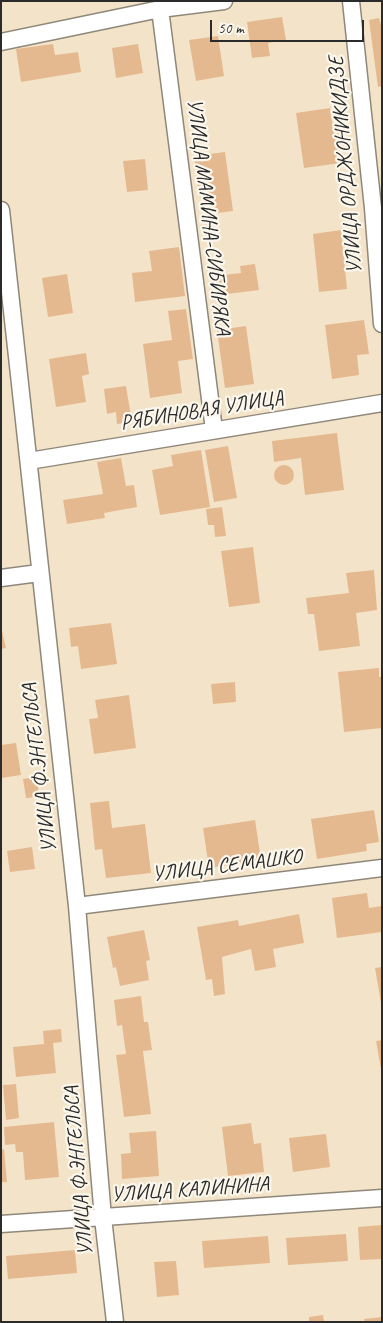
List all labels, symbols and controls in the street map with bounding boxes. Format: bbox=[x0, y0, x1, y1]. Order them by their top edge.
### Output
scale bar bbox=[213, 10, 367, 42]
text: 50 m bbox=[218, 19, 244, 38]
street label: УЛИЦА ОРДЖОНИКИДЗЕ bbox=[324, 55, 368, 275]
street label: УЛИЦА МАМИНА-СИБИРЯКА bbox=[181, 97, 235, 337]
street label: РЯБИНОВАЯ УЛИЦА bbox=[119, 386, 285, 436]
street label: УЛИЦА Ф.ЭНГЕЛЬСА bbox=[17, 682, 63, 854]
street label: УЛИЦА СЕМАШКО bbox=[151, 844, 303, 888]
street label: УЛИЦА Ф.ЭНГЕЛЬСА bbox=[59, 1085, 99, 1257]
street label: УЛИЦА КАЛИНИНА bbox=[110, 1172, 270, 1208]

